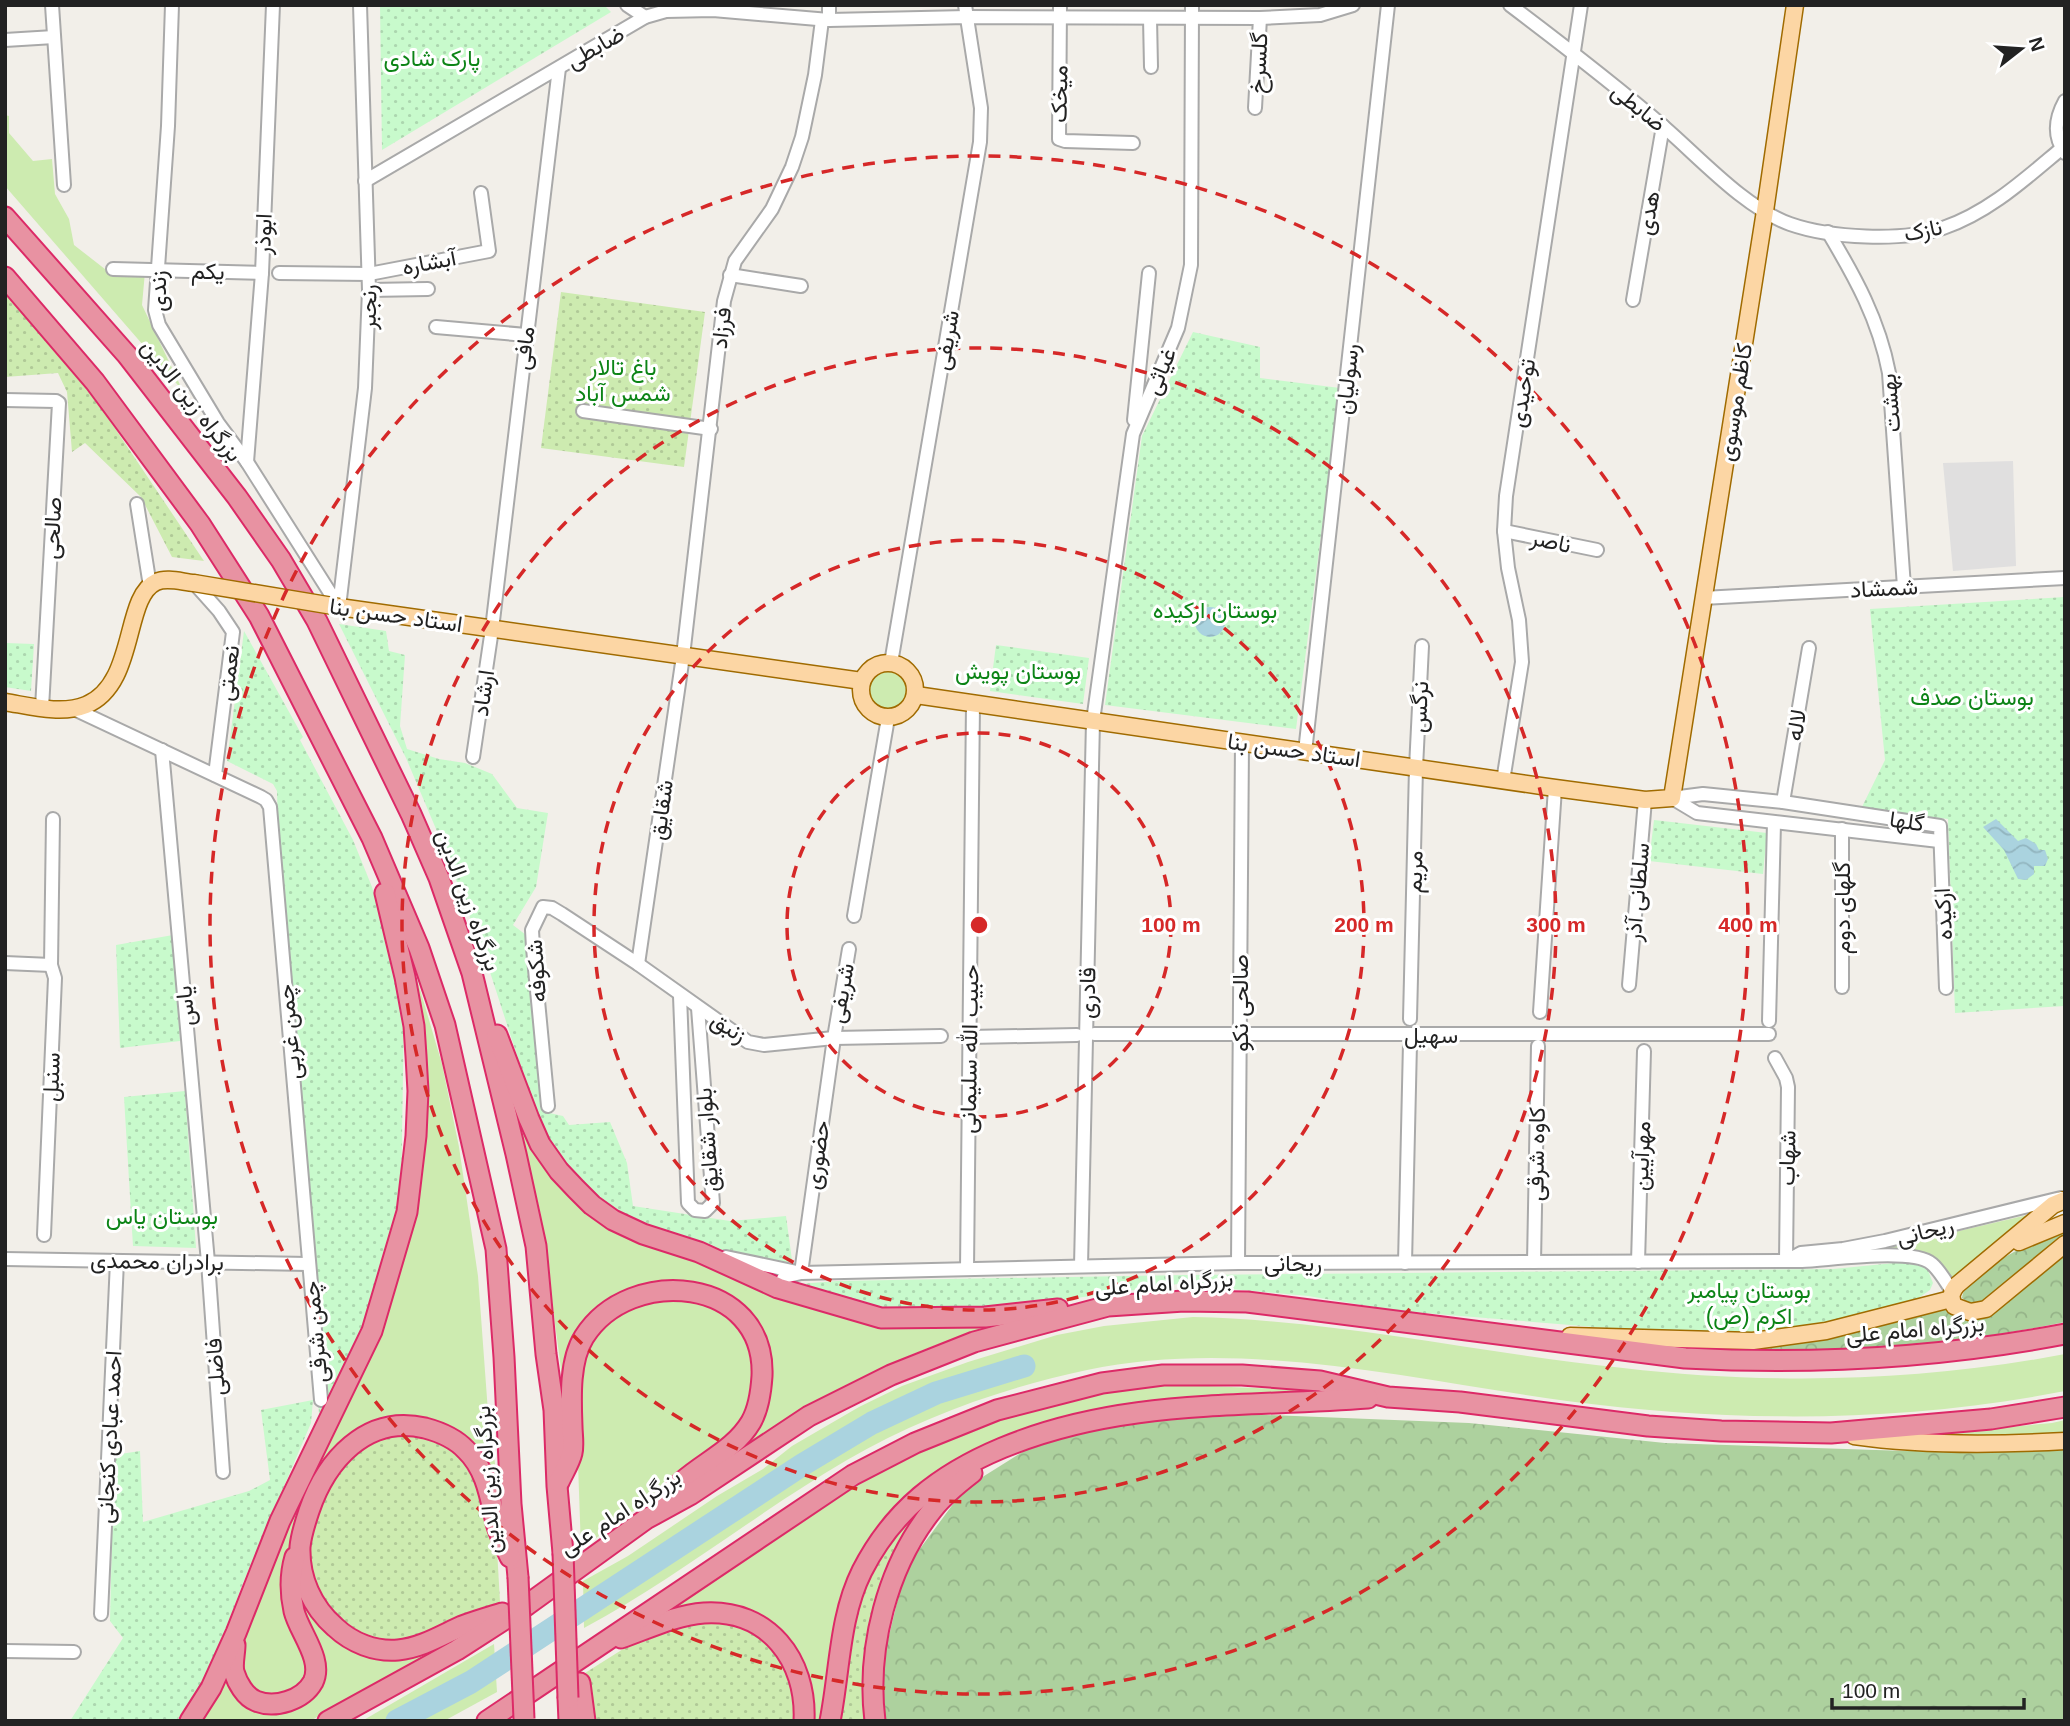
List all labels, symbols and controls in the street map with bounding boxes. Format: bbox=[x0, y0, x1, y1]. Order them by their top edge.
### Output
north arrow bbox=[1986, 14, 2056, 84]
street label: ضابطی bbox=[561, 20, 629, 75]
street label: گلسرخ bbox=[1243, 32, 1276, 94]
text: N bbox=[2025, 35, 2049, 54]
park label: پارک شادی bbox=[384, 45, 480, 74]
street label: میخک bbox=[1045, 65, 1073, 123]
street label: ضابطی bbox=[1606, 77, 1671, 138]
street label: هدی bbox=[1631, 189, 1666, 237]
street label: ابوذر bbox=[249, 213, 279, 256]
street label: نازک bbox=[1901, 213, 1945, 249]
street label: آبشاره bbox=[400, 244, 460, 282]
street label: یکم bbox=[191, 257, 225, 287]
street label: زندی bbox=[145, 270, 173, 312]
street label: رنجبر bbox=[355, 284, 383, 331]
street label: فرزاد bbox=[706, 306, 738, 350]
street label: شریفی bbox=[928, 308, 966, 372]
street label: مافی bbox=[508, 325, 541, 371]
street label: بزرگراه زین الدین bbox=[134, 333, 248, 468]
street label: کاظم موسوی bbox=[1713, 341, 1759, 463]
street label: رسولیان bbox=[1330, 342, 1366, 416]
street label: غیاثی bbox=[1139, 344, 1182, 399]
park label: باغ تالار شمس آباد bbox=[575, 354, 671, 407]
street label: توحیدی bbox=[1504, 357, 1542, 430]
street label: بهشت bbox=[1874, 372, 1908, 434]
street label: صالحی bbox=[37, 496, 68, 560]
street label: ناصر bbox=[1527, 524, 1574, 560]
street label: شمشاد bbox=[1849, 573, 1919, 603]
street label: استاد حسن بنا bbox=[328, 593, 464, 638]
park label: بوستان ارکیده bbox=[1153, 597, 1277, 625]
street label: نعمتی bbox=[212, 644, 245, 703]
park label: بوستان پویش bbox=[955, 658, 1081, 687]
street label: ارشاد bbox=[467, 668, 501, 718]
street label: نرگس bbox=[1405, 680, 1435, 734]
park label: بوستان صدف bbox=[1910, 684, 2034, 712]
street label: لاله bbox=[1780, 707, 1812, 743]
street label: استاد حسن بنا bbox=[1226, 728, 1362, 773]
street label: شقایق bbox=[644, 778, 679, 842]
street label: گلها bbox=[1888, 806, 1926, 838]
street label: بزرگراه زین الدین bbox=[430, 826, 507, 975]
street label: سلطانی آذر bbox=[1620, 842, 1656, 944]
street label: مریم bbox=[1401, 850, 1429, 894]
street label: گلهای دوم bbox=[1829, 862, 1857, 954]
street label: ارکیده bbox=[1929, 887, 1959, 941]
centre of rings bbox=[967, 913, 991, 937]
text: 100 m bbox=[1141, 913, 1201, 936]
text: 200 m bbox=[1334, 913, 1394, 936]
text: 300 m bbox=[1526, 913, 1586, 936]
text: 400 m bbox=[1718, 913, 1778, 936]
street label: شکوفه bbox=[521, 939, 553, 1003]
street label: صالحی نکو bbox=[1227, 954, 1255, 1052]
street label: شریفی bbox=[823, 961, 861, 1025]
street label: حبیب الله سلیمانی bbox=[955, 964, 984, 1134]
street label: قادری bbox=[1074, 967, 1102, 1019]
street label: چمن غربی bbox=[272, 983, 309, 1081]
street label: یاس bbox=[170, 985, 201, 1027]
street label: زنبق bbox=[705, 1006, 752, 1050]
street label: سهیل bbox=[1404, 1022, 1458, 1050]
street label: سنبل bbox=[37, 1052, 66, 1102]
street label: بلوار شقایق bbox=[690, 1087, 726, 1193]
street label: کاوه شرقی bbox=[1522, 1107, 1552, 1201]
street label: حضوری bbox=[799, 1119, 837, 1192]
street label: مهرآیین bbox=[1627, 1121, 1657, 1192]
street label: شهاب bbox=[1774, 1130, 1802, 1186]
park label: بوستان یاس bbox=[106, 1203, 218, 1231]
street label: ریحانی bbox=[1894, 1211, 1957, 1253]
street label: برادران محمدی bbox=[90, 1247, 224, 1277]
street label: ریحانی bbox=[1264, 1250, 1322, 1278]
street label: بزرگراه امام علی bbox=[1094, 1265, 1234, 1303]
park label: بوستان پیامبر اکرم (ص) bbox=[1686, 1277, 1811, 1331]
street label: چمن شرقی bbox=[298, 1280, 335, 1384]
street label: بزرگراه امام علی bbox=[1845, 1310, 1986, 1350]
street label: فاضلی bbox=[200, 1337, 231, 1397]
street label: احمد عبادی کنجانی bbox=[91, 1350, 128, 1524]
street label: بزرگراه زین الدین bbox=[469, 1405, 507, 1555]
street label: بزرگراه امام علی bbox=[555, 1463, 686, 1562]
scale bar bbox=[1832, 1666, 2024, 1710]
text: 100 m bbox=[1842, 1679, 1900, 1702]

